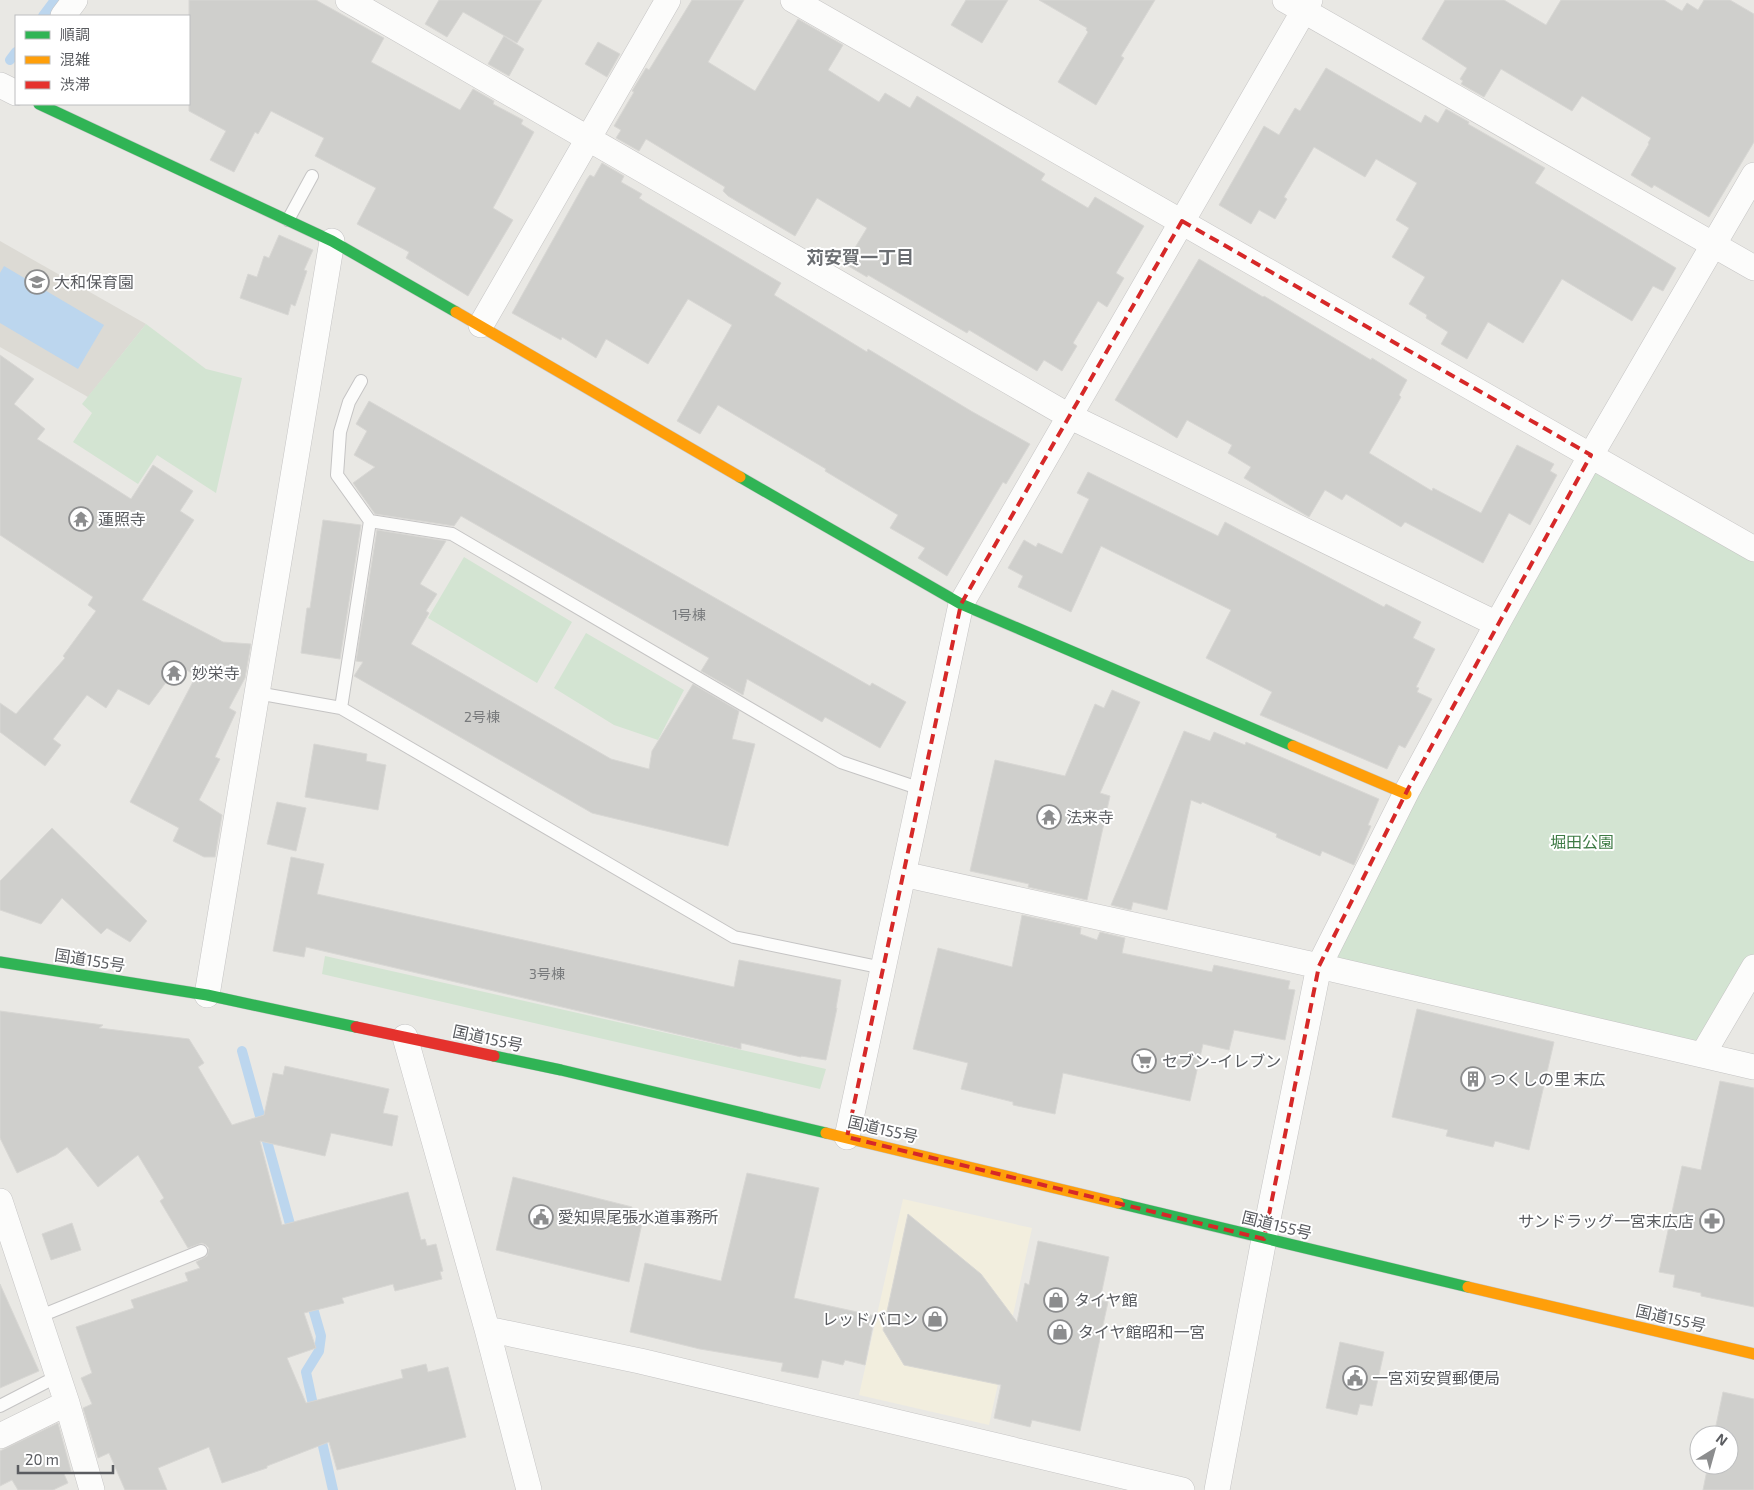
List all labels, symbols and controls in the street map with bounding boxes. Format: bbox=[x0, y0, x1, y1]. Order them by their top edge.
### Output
legend bbox=[15, 15, 190, 105]
text: 順調 bbox=[60, 25, 90, 43]
text: 混雑 bbox=[60, 50, 90, 68]
text: 渋滞 bbox=[60, 75, 90, 93]
district label: 苅安賀一丁目 bbox=[806, 246, 914, 268]
school or university icon: 大和保育園 bbox=[24, 269, 50, 295]
place label: 大和保育園 bbox=[54, 272, 134, 291]
temple icon: 蓮照寺 bbox=[68, 506, 94, 532]
place label: 蓮照寺 bbox=[98, 509, 146, 528]
house number: 1号棟 bbox=[672, 606, 706, 623]
temple icon: 妙栄寺 bbox=[161, 660, 187, 686]
place label: 妙栄寺 bbox=[192, 663, 240, 682]
house number: 2号棟 bbox=[464, 708, 500, 725]
temple icon: 法来寺 bbox=[1036, 804, 1062, 830]
place label: 法来寺 bbox=[1066, 807, 1114, 826]
park label: 堀田公園 bbox=[1550, 832, 1614, 851]
street label: 国道155号 bbox=[53, 945, 127, 974]
house number: 3号棟 bbox=[529, 965, 565, 982]
street label: 国道155号 bbox=[451, 1021, 525, 1054]
supermarket icon: セブン-イレブン bbox=[1131, 1048, 1157, 1074]
place label: セブン-イレブン bbox=[1162, 1051, 1281, 1070]
building icon: つくしの里 末広 bbox=[1460, 1066, 1486, 1092]
place label: つくしの里 末広 bbox=[1490, 1069, 1606, 1088]
street label: 国道155号 bbox=[846, 1111, 920, 1146]
public building icon: 愛知県尾張水道事務所 bbox=[528, 1204, 554, 1230]
place label: 愛知県尾張水道事務所 bbox=[558, 1207, 718, 1226]
street label: 国道155号 bbox=[1240, 1207, 1314, 1242]
pharmacy icon: サンドラッグ一宮末広店 bbox=[1699, 1208, 1725, 1234]
place label: サンドラッグ一宮末広店 bbox=[1518, 1211, 1694, 1230]
shop icon: タイヤ館 bbox=[1043, 1287, 1069, 1313]
place label: タイヤ館 bbox=[1074, 1290, 1138, 1309]
street label: 国道155号 bbox=[1634, 1300, 1708, 1335]
shop icon: レッドバロン bbox=[922, 1306, 948, 1332]
place label: レッドバロン bbox=[822, 1309, 918, 1328]
shop icon: タイヤ館昭和一宮 bbox=[1047, 1319, 1073, 1345]
place label: タイヤ館昭和一宮 bbox=[1078, 1322, 1206, 1341]
public building icon: 一宮苅安賀郵便局 bbox=[1342, 1365, 1368, 1391]
place label: 一宮苅安賀郵便局 bbox=[1372, 1368, 1500, 1387]
north arrow bbox=[1689, 1425, 1739, 1475]
text: N bbox=[1713, 1429, 1731, 1449]
scale bar bbox=[18, 1442, 112, 1474]
text: 20 m bbox=[25, 1450, 59, 1468]

